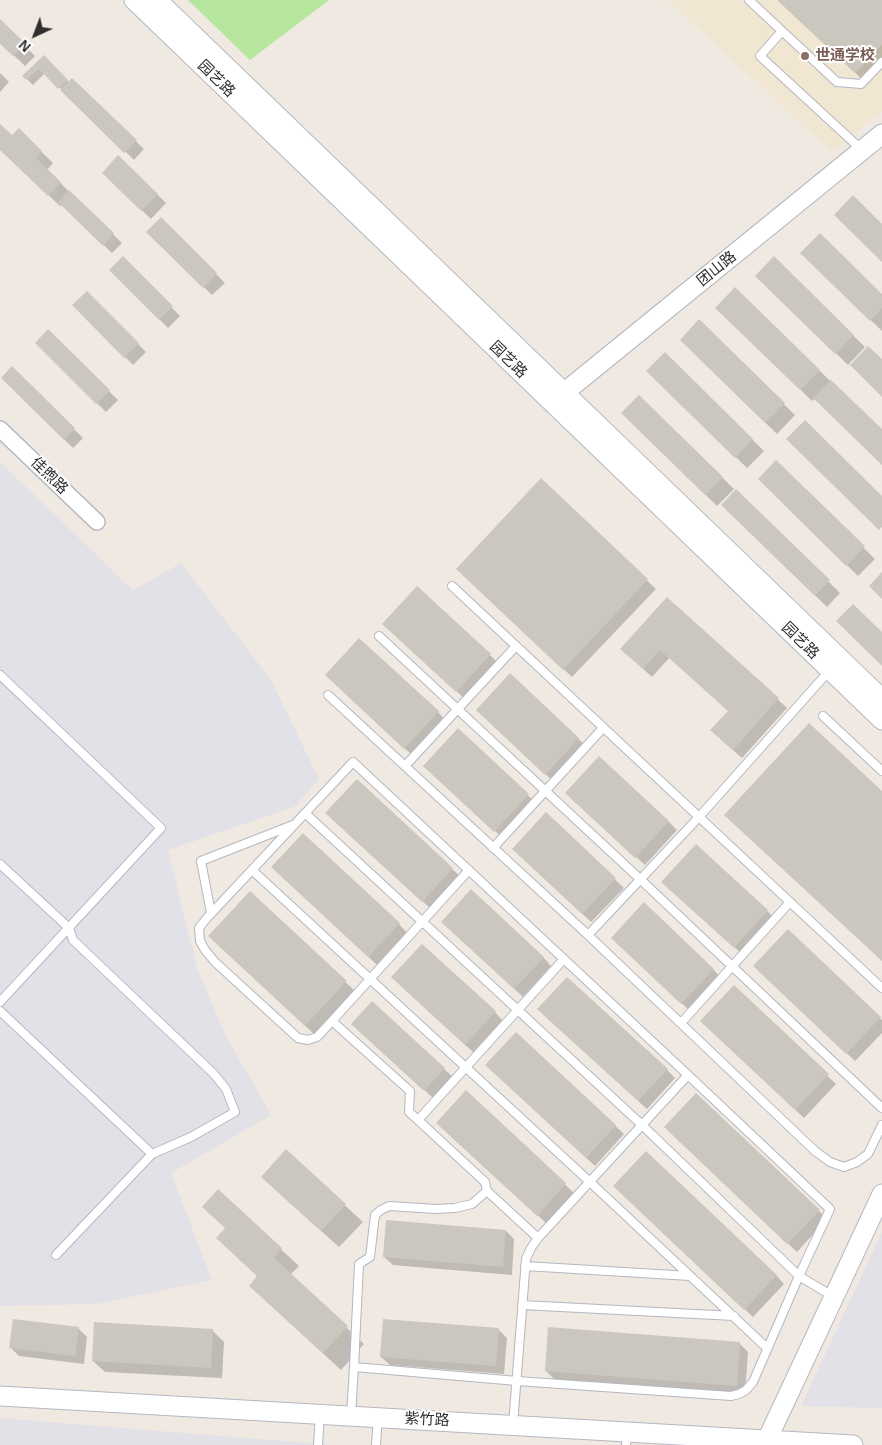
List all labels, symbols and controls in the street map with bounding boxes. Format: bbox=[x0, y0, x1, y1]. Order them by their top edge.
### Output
north arrow bbox=[10, 10, 60, 60]
text: N bbox=[16, 37, 34, 55]
place label: 世通学校 bbox=[815, 47, 875, 65]
marker: 世通学校 bbox=[799, 50, 811, 62]
street label: 园艺路 bbox=[194, 57, 238, 101]
street label: 团山路 bbox=[694, 248, 740, 290]
street label: 园艺路 bbox=[486, 338, 530, 382]
street label: 佳煦路 bbox=[27, 454, 71, 498]
street label: 园艺路 bbox=[778, 619, 822, 663]
street label: 紫竹路 bbox=[404, 1410, 450, 1430]

